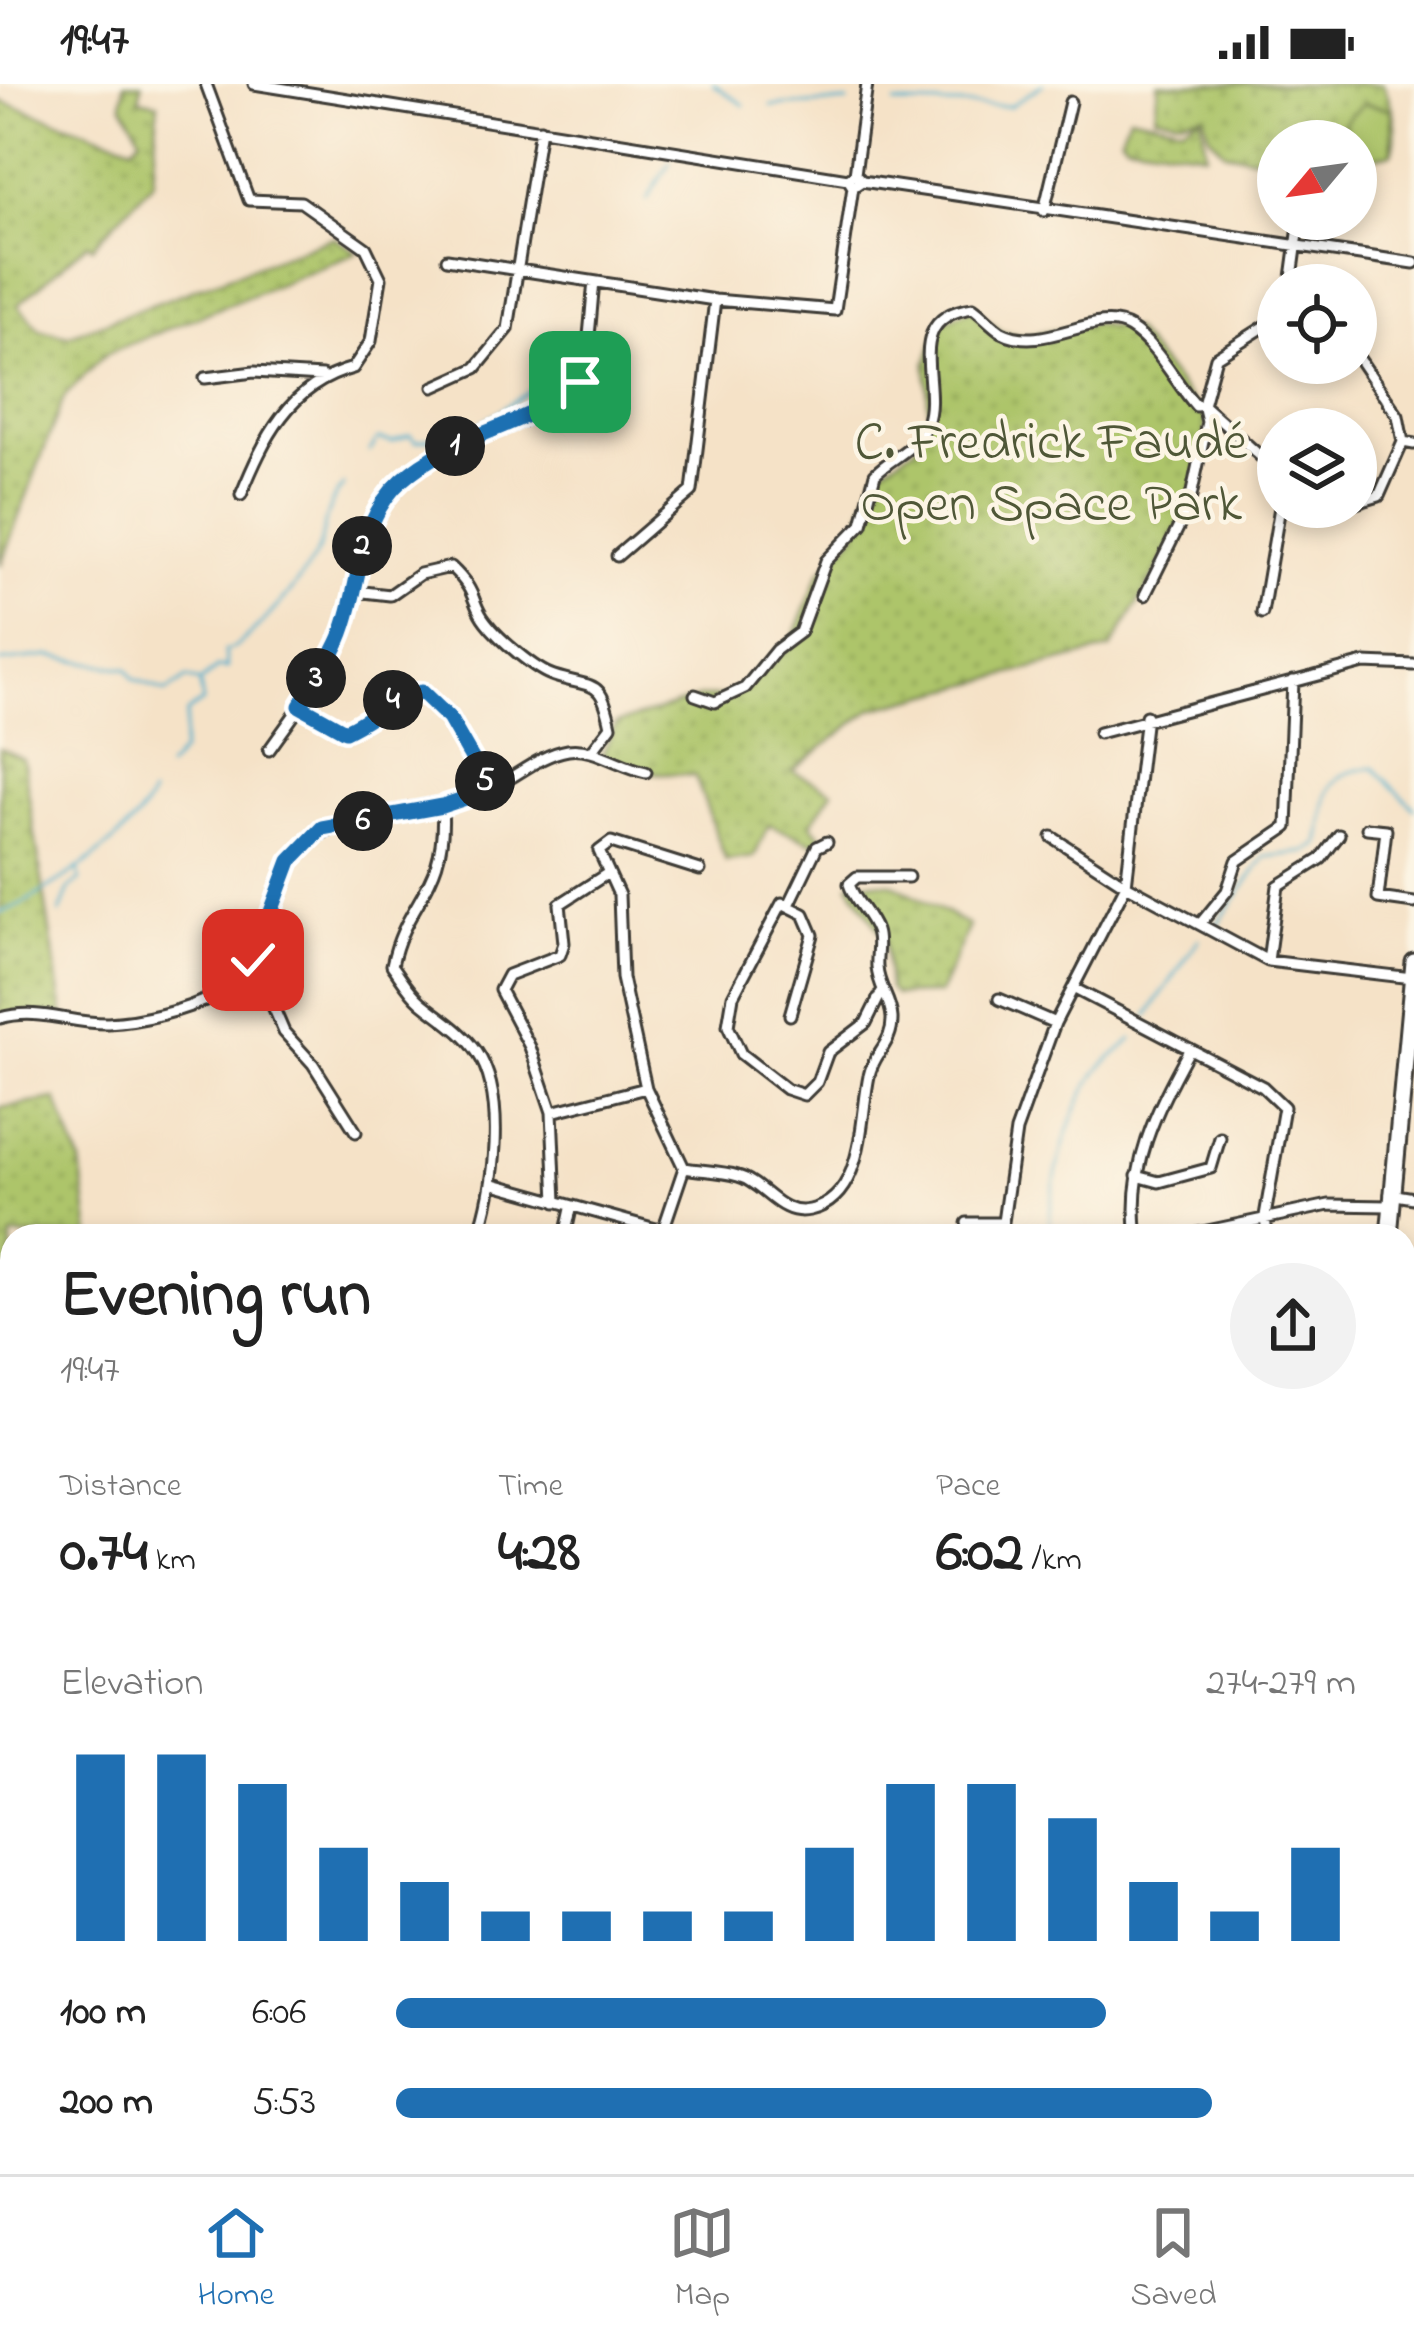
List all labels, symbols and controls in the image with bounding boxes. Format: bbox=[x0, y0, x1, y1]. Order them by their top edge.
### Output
text: 19:47 bbox=[60, 9, 129, 75]
north arrow bbox=[1257, 120, 1377, 240]
map controls bbox=[1257, 120, 1377, 528]
button: locate bbox=[1257, 264, 1377, 384]
pin bbox=[529, 331, 631, 433]
icon: arrive bbox=[547, 349, 613, 415]
park label: C. Fredrick Faudé Open Space Park bbox=[854, 406, 1248, 546]
button: layers bbox=[1257, 408, 1377, 528]
pin: 1 bbox=[425, 416, 485, 476]
text: 1 bbox=[450, 422, 460, 470]
pin: 2 bbox=[332, 516, 392, 576]
text: 2 bbox=[354, 522, 370, 570]
pin: 3 bbox=[286, 648, 346, 708]
text: 3 bbox=[309, 654, 323, 702]
pin: 4 bbox=[363, 670, 423, 730]
text: 4 bbox=[386, 676, 400, 724]
pin: 5 bbox=[455, 751, 515, 811]
text: 5 bbox=[476, 757, 494, 805]
pin: 6 bbox=[333, 791, 393, 851]
text: 6 bbox=[356, 797, 370, 845]
pin bbox=[202, 909, 304, 1011]
icon: check bbox=[220, 927, 286, 993]
text: Evening run bbox=[60, 1250, 371, 1346]
button: share bbox=[1230, 1263, 1356, 1389]
text: 19:47 bbox=[60, 1343, 120, 1400]
text: Distance bbox=[60, 1463, 182, 1511]
text: Time bbox=[498, 1463, 563, 1511]
text: Pace bbox=[936, 1463, 1000, 1511]
text: 0.74 bbox=[60, 1511, 148, 1598]
text: 4:28 bbox=[498, 1511, 580, 1598]
text: 6:02 bbox=[936, 1511, 1023, 1598]
text: km bbox=[148, 1537, 196, 1585]
text: /km bbox=[1023, 1537, 1082, 1585]
text: Elevation bbox=[60, 1656, 203, 1713]
text: 274–279 m bbox=[1206, 1656, 1356, 1713]
text: 100 m bbox=[60, 1985, 146, 2042]
text: 6:06 bbox=[252, 1985, 306, 2042]
text: 200 m bbox=[60, 2075, 153, 2132]
text: 5:53 bbox=[252, 2075, 316, 2132]
tab: Home bbox=[198, 2200, 274, 2320]
tab: Map bbox=[669, 2200, 735, 2320]
tab: Saved bbox=[1130, 2200, 1216, 2320]

